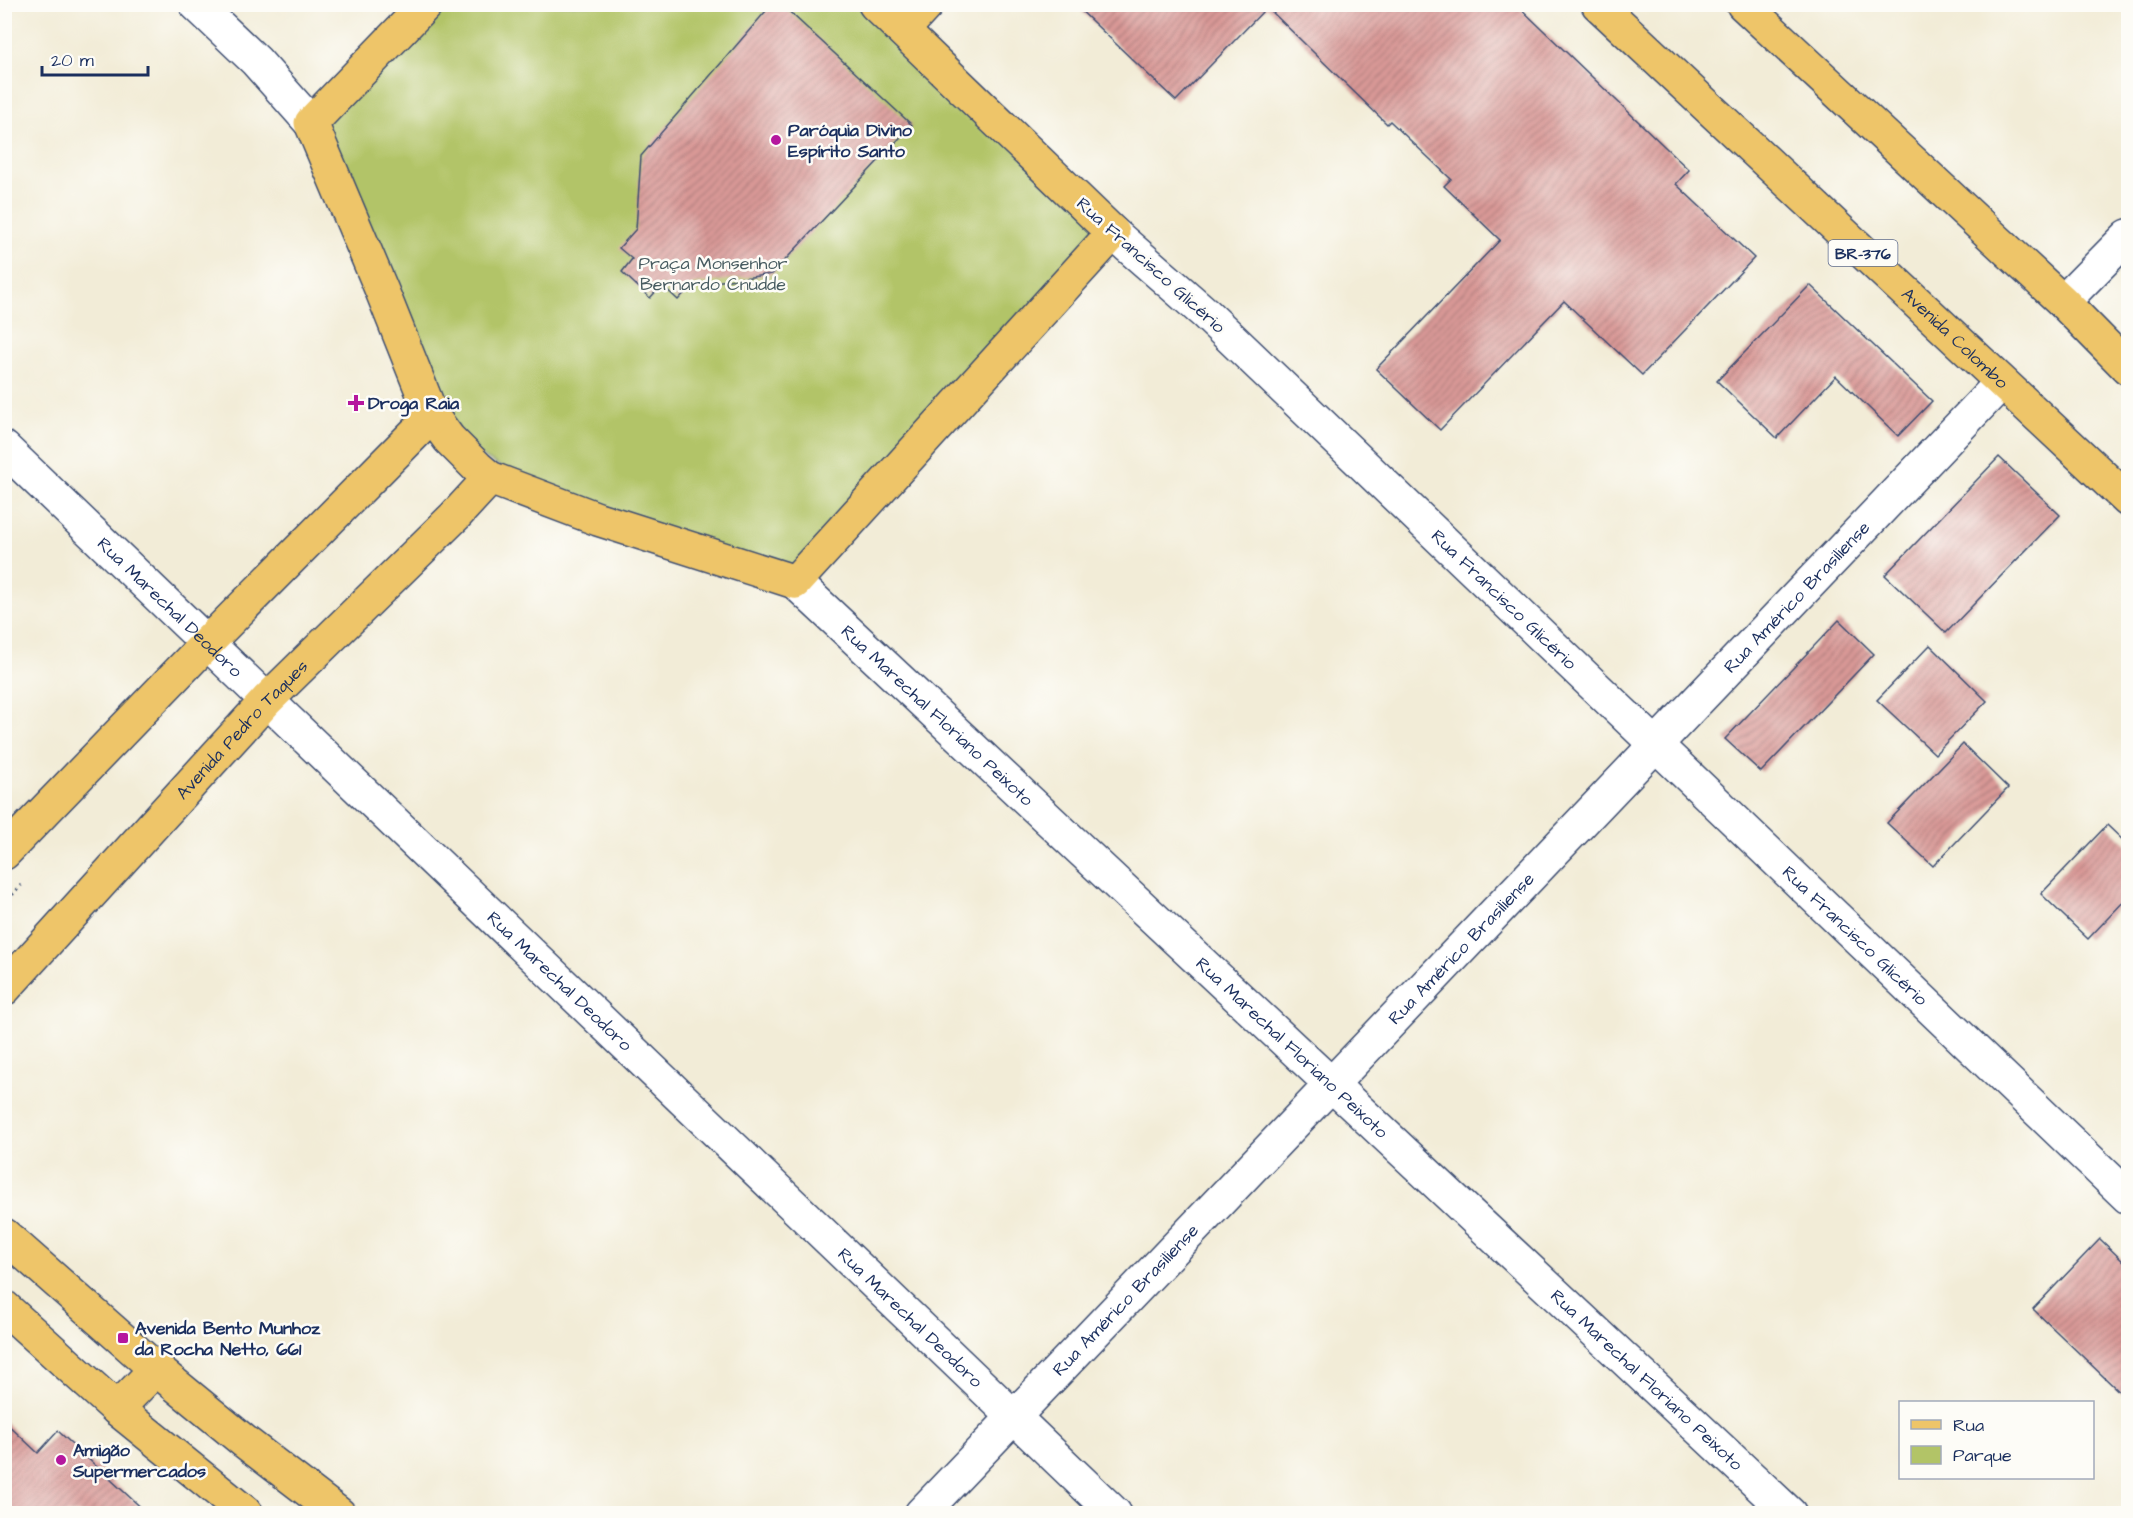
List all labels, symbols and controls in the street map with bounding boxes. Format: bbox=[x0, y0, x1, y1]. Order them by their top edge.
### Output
scale bar bbox=[42, 39, 148, 77]
text: 20 m bbox=[51, 48, 94, 73]
place label: Paróquia Divino Espírito Santo bbox=[788, 118, 913, 164]
marker: Paróquia Divino Espírito Santo bbox=[769, 133, 783, 147]
street label: Rua Francisco Glicério bbox=[1071, 192, 1231, 339]
road number: BR-376 bbox=[1828, 240, 1898, 266]
park label: Praça Monsenhor Bernardo Cnudde bbox=[638, 251, 788, 297]
street label: Avenida Colombo bbox=[1896, 282, 2014, 395]
place label: Droga Raia bbox=[368, 391, 460, 417]
marker: Droga Raia bbox=[349, 396, 363, 410]
street label: Rua Américo Brasiliense bbox=[1718, 515, 1876, 679]
street label: Rua Francisco Glicério bbox=[1425, 524, 1582, 676]
street label: Rua Marechal Deodoro bbox=[91, 532, 248, 683]
street label: Rua Marechal Floriano Peixoto bbox=[835, 619, 1039, 812]
street label: Avenida Pedro Taques bbox=[170, 654, 314, 805]
street label: Rua Francisco Glicério bbox=[1776, 860, 1933, 1012]
street label: Rua Américo Brasiliense bbox=[1383, 867, 1540, 1030]
street label: Rua Marechal Deodoro bbox=[481, 906, 637, 1057]
street label: Rua Marechal Floriano Peixoto bbox=[1190, 952, 1393, 1144]
street label: Rua Américo Brasiliense bbox=[1047, 1218, 1205, 1382]
street label: Rua Marechal Deodoro bbox=[832, 1242, 988, 1394]
street label: Rua Marechal Floriano Peixoto bbox=[1545, 1284, 1748, 1477]
place label: Avenida Bento Munhoz da Rocha Netto, 661 bbox=[134, 1316, 321, 1362]
marker: Avenida Bento Munhoz da Rocha Netto, 661 bbox=[116, 1331, 130, 1345]
legend bbox=[1899, 1401, 2094, 1479]
text: Rua bbox=[1953, 1413, 1984, 1438]
place label: Amigão Supermercados bbox=[72, 1438, 206, 1484]
text: Parque bbox=[1953, 1443, 2012, 1468]
marker: Amigão Supermercados bbox=[54, 1453, 68, 1467]

